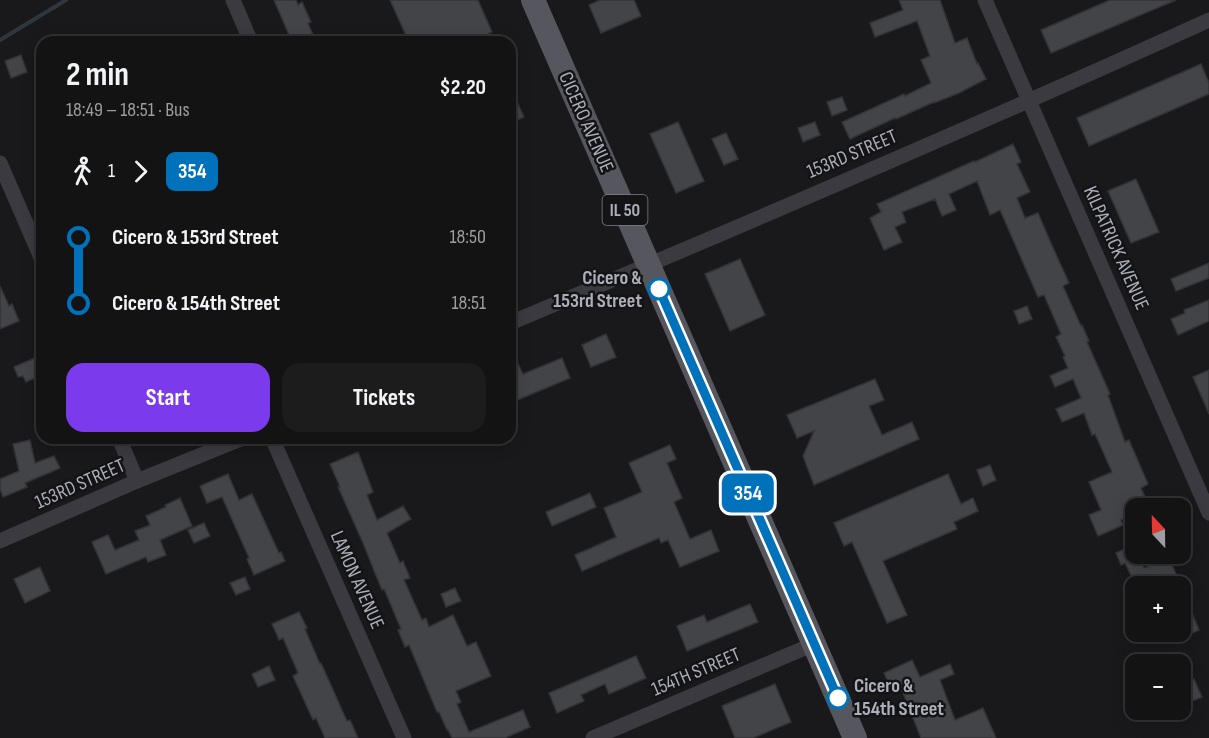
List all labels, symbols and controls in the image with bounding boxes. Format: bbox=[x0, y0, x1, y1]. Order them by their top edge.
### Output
text: 2 min bbox=[66, 55, 129, 95]
street label: CICERO AVENUE bbox=[553, 68, 619, 176]
text: $2.20 bbox=[440, 74, 486, 101]
text: 18:49 – 18:51 · Bus bbox=[66, 98, 190, 122]
street label: 153RD STREET bbox=[803, 124, 901, 184]
icon: walk bbox=[66, 155, 99, 188]
icon: forward bbox=[124, 155, 157, 188]
text: 1 bbox=[108, 159, 115, 183]
text: 354 bbox=[178, 159, 206, 184]
street label: KILPATRICK AVENUE bbox=[1078, 182, 1154, 314]
road number: IL 50 bbox=[602, 195, 648, 225]
text: Cicero & 153rd Street bbox=[112, 224, 279, 251]
text: 18:50 bbox=[450, 225, 486, 249]
place label: Cicero & 153rd Street bbox=[553, 266, 642, 313]
marker: Cicero & 153rd Street bbox=[648, 278, 670, 300]
text: Cicero & 154th Street bbox=[112, 290, 280, 317]
text: 18:51 bbox=[451, 291, 486, 315]
button: Start bbox=[66, 363, 270, 432]
button: Tickets bbox=[282, 363, 486, 432]
street label: 153RD STREET bbox=[31, 454, 129, 514]
line badge: 354 bbox=[714, 474, 783, 512]
text: 354 bbox=[734, 481, 762, 506]
north arrow bbox=[1125, 498, 1191, 564]
map controls bbox=[1125, 498, 1191, 720]
street label: LAMON AVENUE bbox=[325, 527, 389, 633]
button: + bbox=[1125, 576, 1191, 642]
street label: 154TH STREET bbox=[648, 643, 744, 701]
button: − bbox=[1125, 654, 1191, 720]
place label: Cicero & 154th Street bbox=[854, 674, 944, 721]
marker: Cicero & 154th Street bbox=[827, 687, 849, 709]

